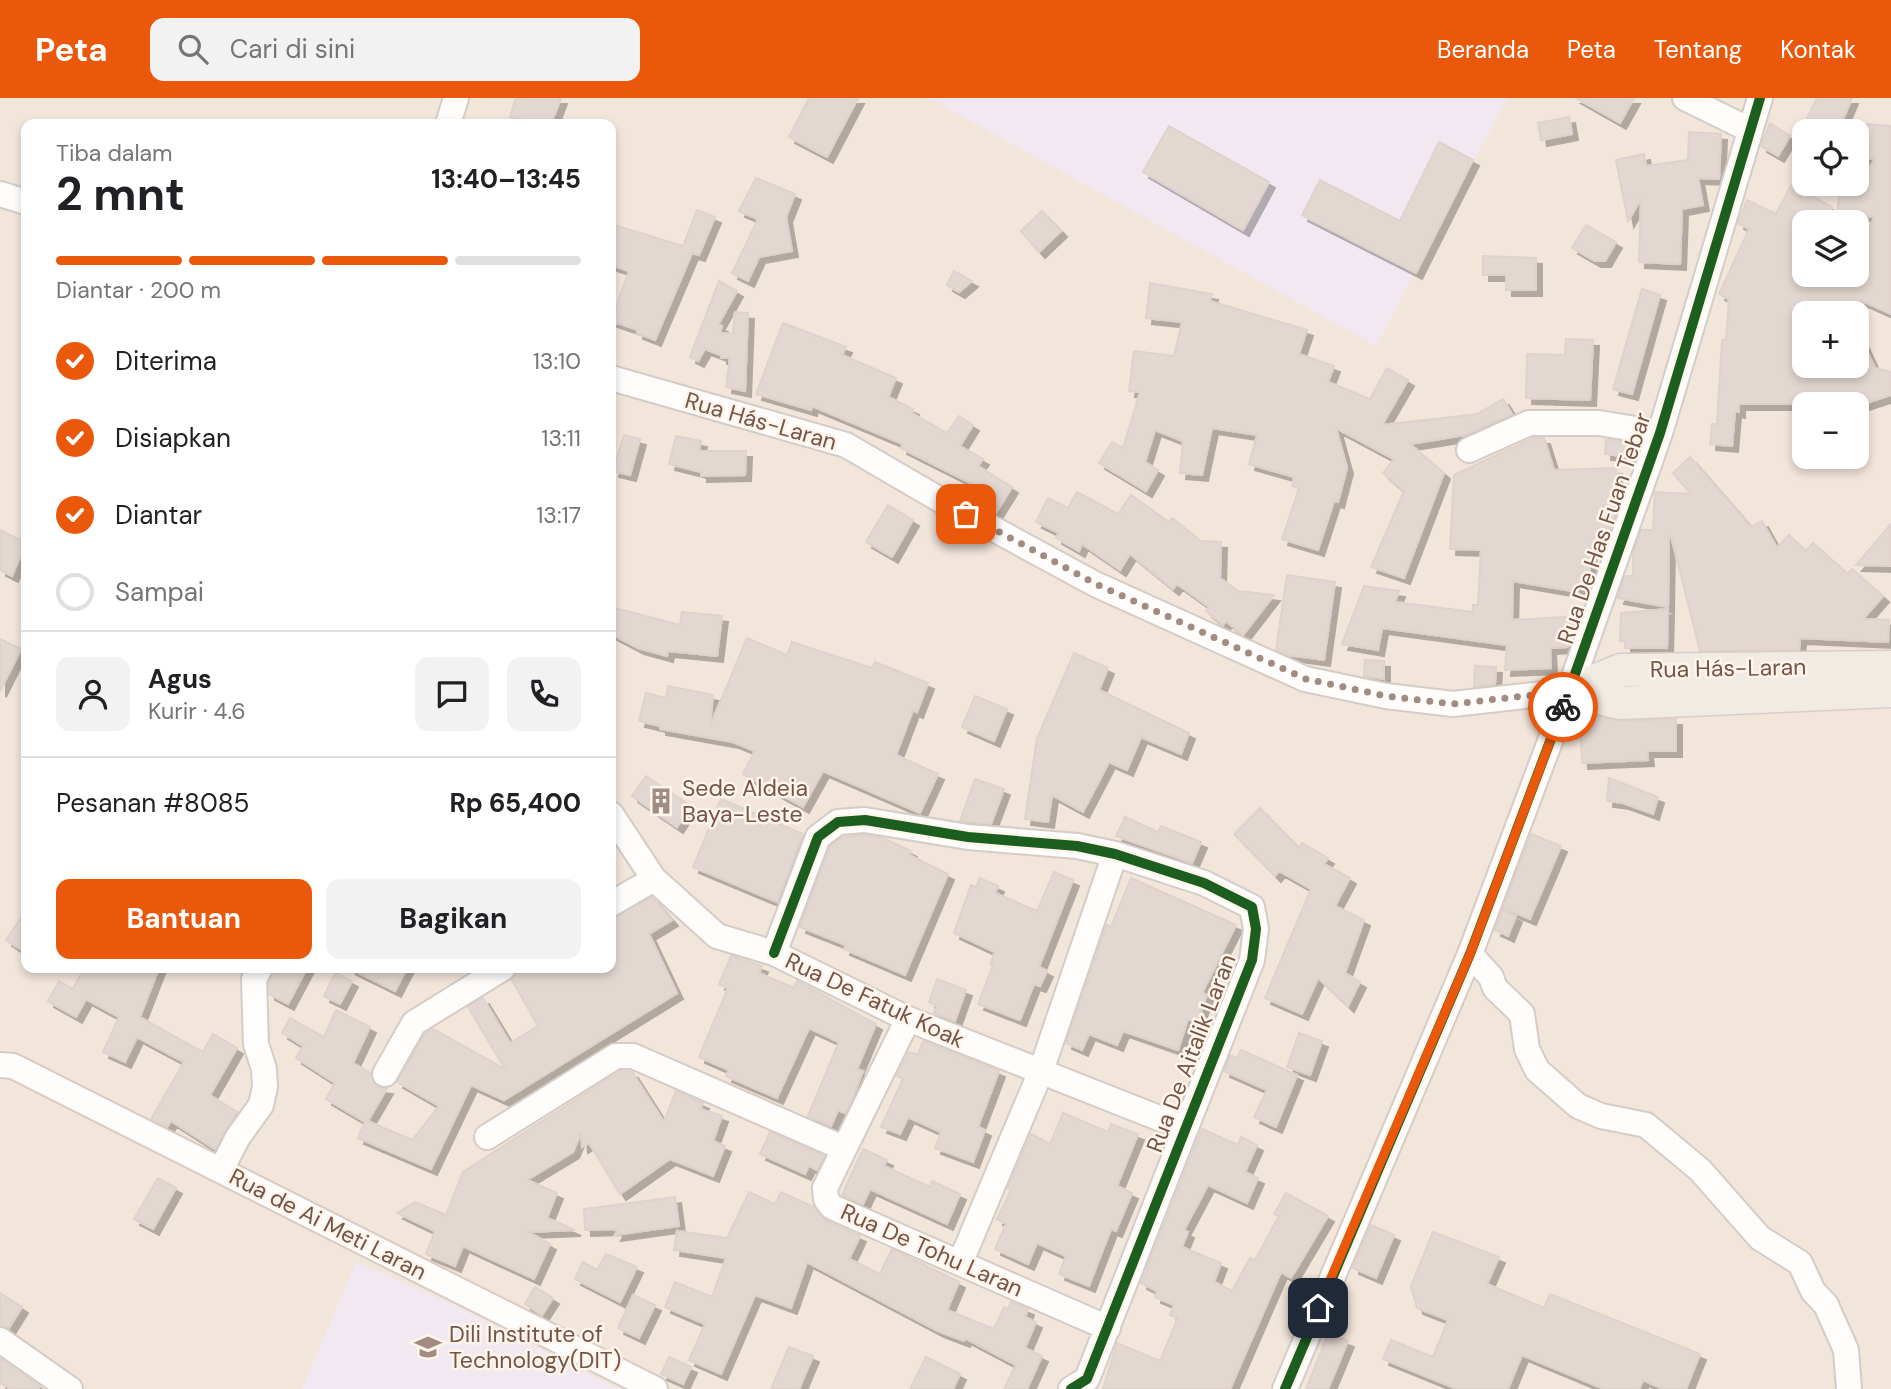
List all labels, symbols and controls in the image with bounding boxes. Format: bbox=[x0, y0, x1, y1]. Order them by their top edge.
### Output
search box bbox=[150, 18, 640, 81]
text: Peta bbox=[35, 28, 108, 71]
icon: search bbox=[174, 30, 212, 68]
text: Cari di sini bbox=[230, 32, 355, 66]
text: Beranda bbox=[1437, 34, 1529, 65]
text: Peta bbox=[1567, 34, 1616, 65]
text: Tentang bbox=[1654, 34, 1742, 65]
text: Kontak bbox=[1780, 34, 1856, 65]
map controls bbox=[1792, 119, 1869, 469]
button: locate bbox=[1792, 119, 1869, 196]
text: Tiba dalam bbox=[56, 138, 173, 168]
text: 13:40–13:45 bbox=[431, 162, 581, 196]
text: 2 mnt bbox=[56, 164, 185, 224]
button: layers bbox=[1792, 210, 1869, 287]
text: Diantar · 200 m bbox=[56, 275, 221, 305]
button: + bbox=[1792, 301, 1869, 378]
icon: check bbox=[56, 342, 94, 380]
text: Diterima bbox=[115, 344, 217, 378]
text: 13:10 bbox=[533, 346, 581, 376]
street label: Rua Hás-Laran bbox=[682, 385, 840, 457]
button: − bbox=[1792, 392, 1869, 469]
street label: Rua De Has Fuan Tebar bbox=[1550, 408, 1658, 648]
icon: check bbox=[56, 419, 94, 457]
text: Disiapkan bbox=[115, 421, 231, 455]
text: 13:11 bbox=[541, 423, 581, 453]
pin bbox=[936, 484, 996, 544]
icon: bag bbox=[947, 495, 985, 533]
icon: check bbox=[56, 496, 94, 534]
text: Diantar bbox=[115, 498, 202, 532]
text: 13:17 bbox=[536, 500, 581, 530]
text: Sampai bbox=[115, 575, 204, 609]
street label: Rua Hás-Laran bbox=[1650, 652, 1806, 684]
button: person bbox=[56, 657, 130, 731]
button: chat bbox=[415, 657, 489, 731]
button: phone bbox=[507, 657, 581, 731]
text: Agus bbox=[148, 662, 212, 696]
courier bbox=[1528, 672, 1598, 742]
icon: bike bbox=[1544, 688, 1582, 726]
text: Kurir · 4.6 bbox=[148, 696, 246, 726]
place label: Sede Aldeia Baya-Leste bbox=[682, 773, 808, 829]
text: Pesanan #8085 bbox=[56, 786, 249, 820]
text: Rp 65,400 bbox=[449, 786, 581, 820]
building icon: Sede Aldeia Baya-Leste bbox=[646, 786, 676, 816]
button: Bantuan bbox=[56, 879, 312, 959]
button: Bagikan bbox=[326, 879, 581, 959]
street label: Rua De Fatuk Koak bbox=[781, 945, 970, 1055]
street label: Rua De Aitalik Laran bbox=[1139, 950, 1243, 1156]
street label: Rua de Ai Meti Laran bbox=[224, 1161, 432, 1287]
street label: Rua De Tohu Laran bbox=[836, 1196, 1028, 1304]
pin bbox=[1288, 1278, 1348, 1338]
icon: home bbox=[1299, 1289, 1337, 1327]
place label: Dili Institute of Technology(DIT) bbox=[449, 1319, 621, 1375]
school or university icon: Dili Institute of Technology(DIT) bbox=[413, 1332, 443, 1362]

